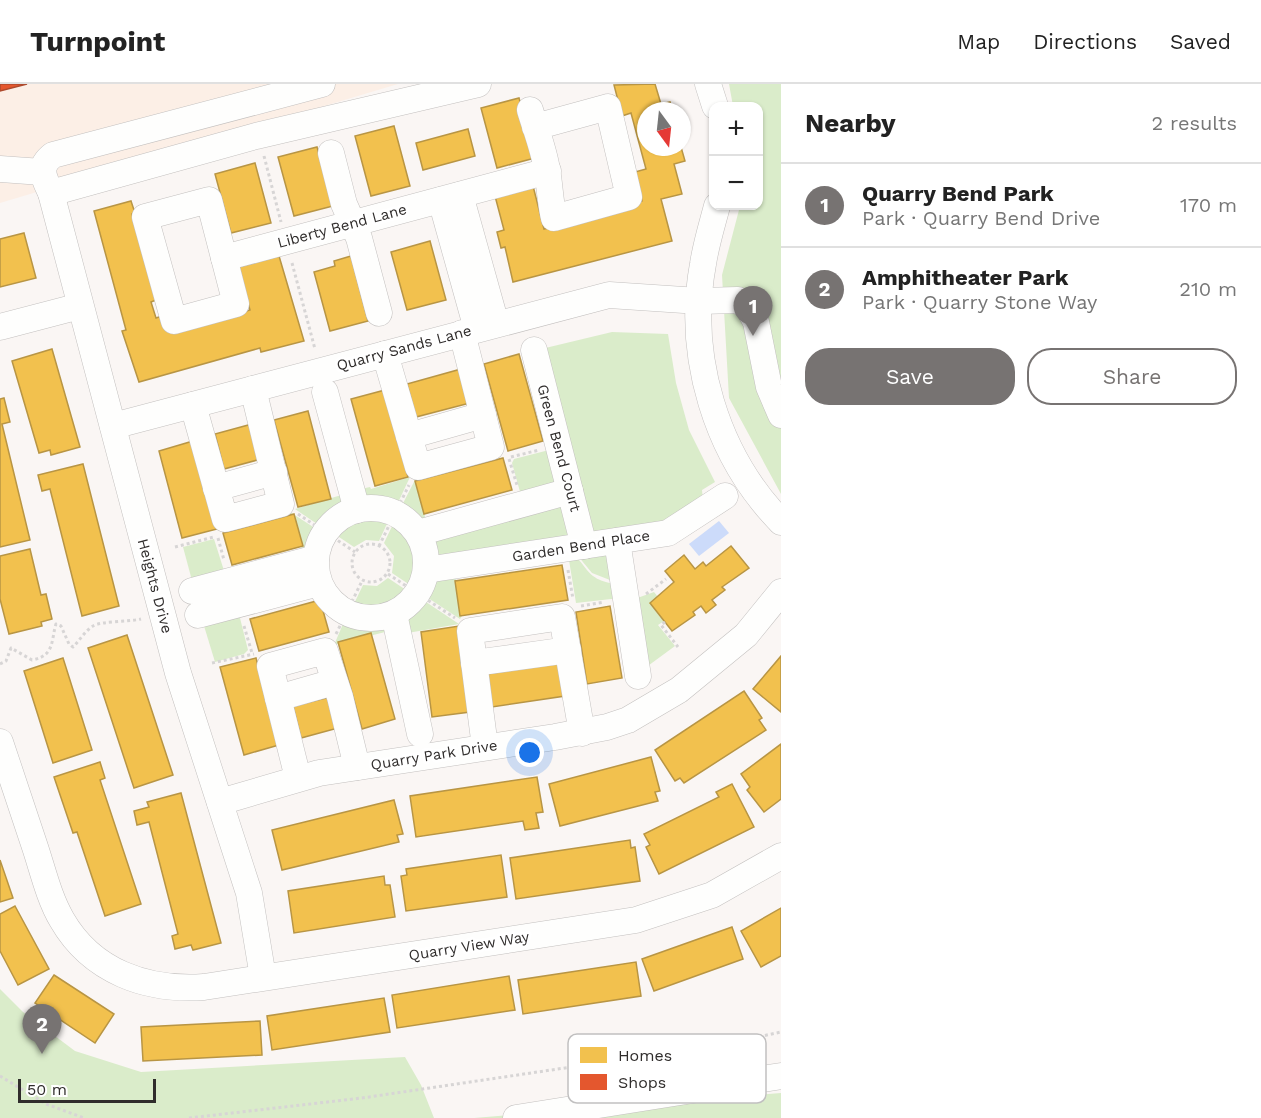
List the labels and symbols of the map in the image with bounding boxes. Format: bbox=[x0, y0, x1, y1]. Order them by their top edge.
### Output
north arrow bbox=[637, 102, 691, 156]
street label: Liberty Bend Lane bbox=[275, 200, 409, 252]
pin: 1 bbox=[734, 286, 772, 336]
street label: Quarry Sands Lane bbox=[335, 321, 473, 375]
street label: Green Bend Court bbox=[533, 382, 585, 514]
street label: Garden Bend Place bbox=[511, 526, 651, 566]
street label: Heights Drive bbox=[134, 537, 176, 635]
street label: Quarry Park Drive bbox=[369, 736, 499, 774]
your location bbox=[515, 738, 544, 767]
street label: Quarry View Way bbox=[407, 928, 531, 964]
pin: 2 bbox=[22, 1004, 62, 1054]
legend bbox=[568, 1034, 766, 1103]
text: Homes bbox=[618, 1046, 672, 1065]
text: Shops bbox=[618, 1073, 666, 1092]
scale bar bbox=[18, 1076, 156, 1104]

